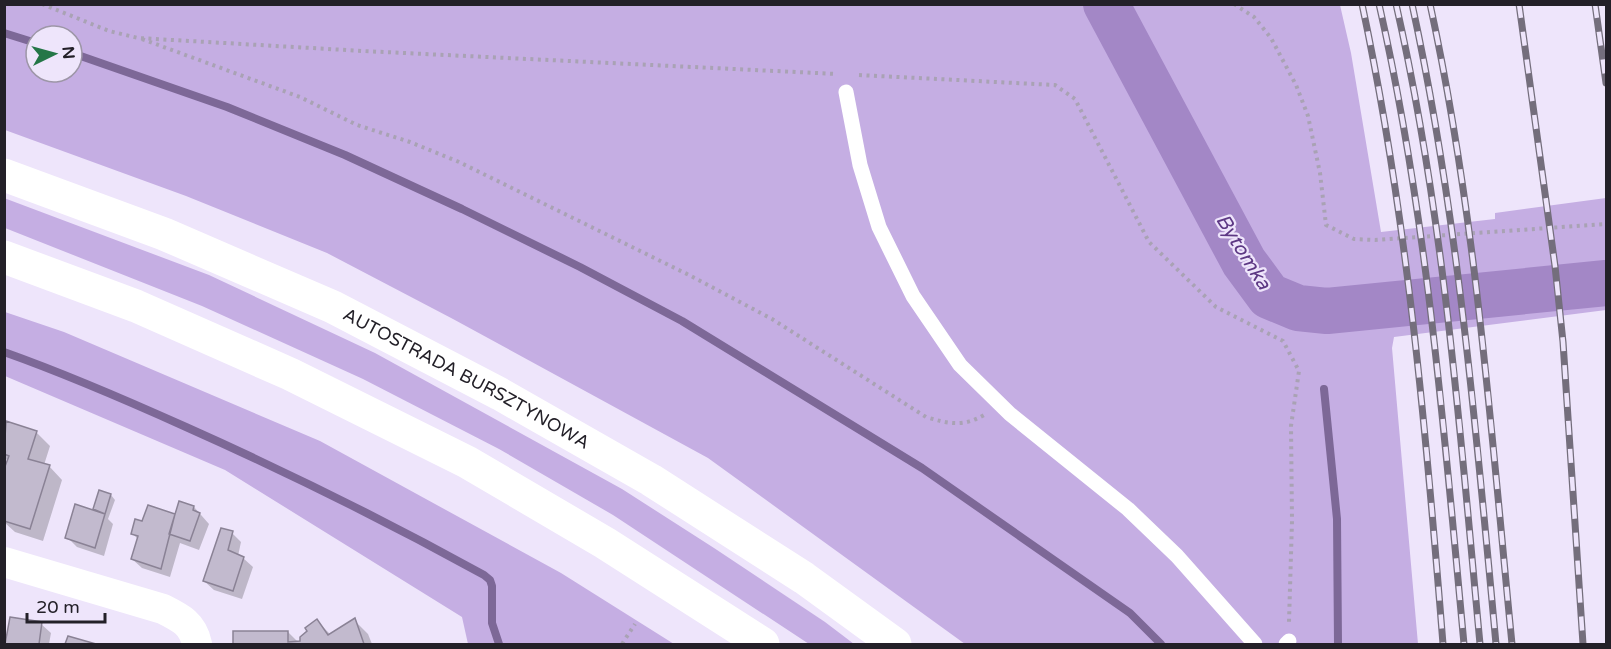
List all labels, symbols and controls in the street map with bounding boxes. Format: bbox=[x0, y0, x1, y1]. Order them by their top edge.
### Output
north arrow bbox=[24, 24, 84, 84]
text: N bbox=[57, 46, 78, 60]
water label: Bytomka bbox=[1210, 210, 1276, 295]
street label: AUTOSTRADA BURSZTYNOWA bbox=[340, 303, 593, 454]
scale bar bbox=[27, 586, 105, 624]
text: 20 m bbox=[36, 596, 80, 618]

